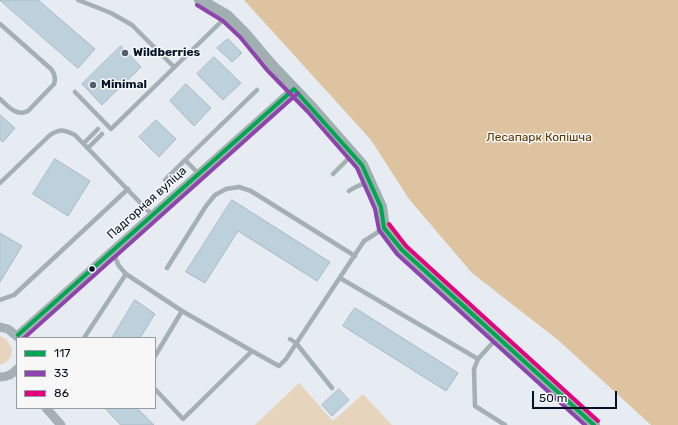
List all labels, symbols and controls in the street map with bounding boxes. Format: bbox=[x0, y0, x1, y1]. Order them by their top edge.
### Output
place label: Wildberries bbox=[133, 46, 200, 60]
marker: Wildberries bbox=[120, 48, 130, 58]
place label: Minimal bbox=[101, 78, 147, 92]
marker: Minimal bbox=[88, 80, 98, 90]
park label: Лесапарк Копішча bbox=[486, 131, 592, 145]
street label: Падгорная вуліца bbox=[104, 164, 190, 242]
unlabelled marker bbox=[87, 264, 97, 274]
legend bbox=[16, 337, 156, 409]
text: 117 bbox=[54, 346, 70, 360]
text: 33 bbox=[54, 366, 68, 380]
scale bar bbox=[534, 383, 619, 409]
text: 86 bbox=[54, 386, 69, 400]
text: 50 m bbox=[539, 391, 567, 405]

